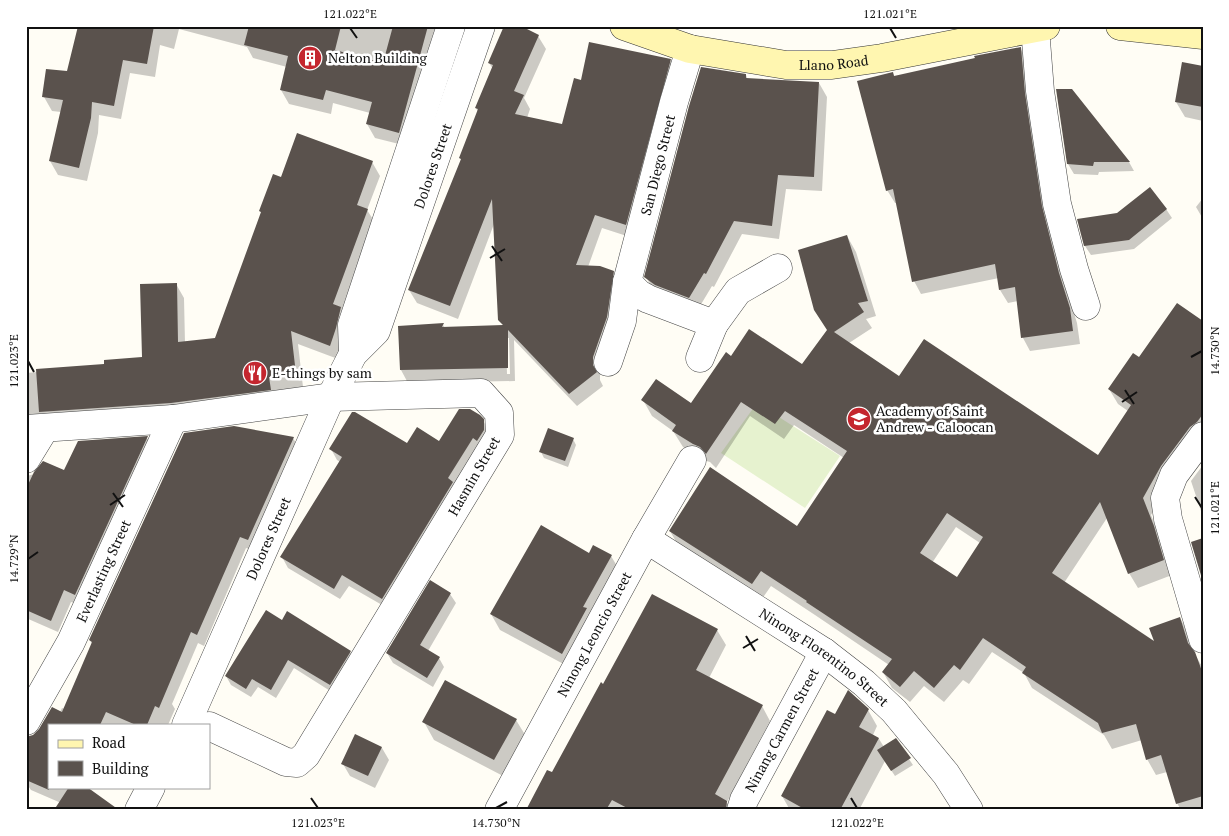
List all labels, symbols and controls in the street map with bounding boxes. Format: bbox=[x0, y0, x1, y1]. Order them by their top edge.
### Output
text: 121.022°E bbox=[323, 6, 377, 21]
text: 121.021°E bbox=[863, 6, 917, 21]
building icon: Nelton Building bbox=[297, 45, 323, 71]
place label: Nelton Building bbox=[328, 48, 428, 67]
street label: Llano Road bbox=[799, 50, 870, 74]
street label: San Diego Street bbox=[636, 112, 679, 217]
street label: Dolores Street bbox=[409, 120, 456, 211]
text: 14.730°N bbox=[1207, 326, 1222, 376]
text: 121.023°E bbox=[6, 334, 21, 388]
restaurant icon: E-things by sam bbox=[242, 360, 268, 386]
place label: E-things by sam bbox=[272, 363, 372, 382]
place label: Academy of Saint Andrew - Caloocan bbox=[876, 401, 994, 436]
school or university icon: Academy of Saint Andrew - Caloocan bbox=[846, 406, 872, 432]
street label: Hasmin Street bbox=[443, 432, 504, 519]
text: 121.021°E bbox=[1207, 481, 1222, 535]
street label: Dolores Street bbox=[241, 493, 295, 583]
street label: Everlasting Street bbox=[71, 516, 135, 625]
text: 14.729°N bbox=[6, 534, 21, 584]
street label: Ninong Leoncio Street bbox=[552, 567, 636, 700]
street label: Ninong Florentino Street bbox=[756, 603, 894, 711]
street label: Ninang Carmen Street bbox=[740, 664, 823, 795]
legend bbox=[48, 724, 210, 788]
text: Road bbox=[92, 732, 125, 752]
text: Building bbox=[92, 758, 150, 778]
text: 121.023°E bbox=[291, 815, 345, 830]
text: 14.730°N bbox=[471, 815, 521, 830]
text: 121.022°E bbox=[830, 815, 884, 830]

